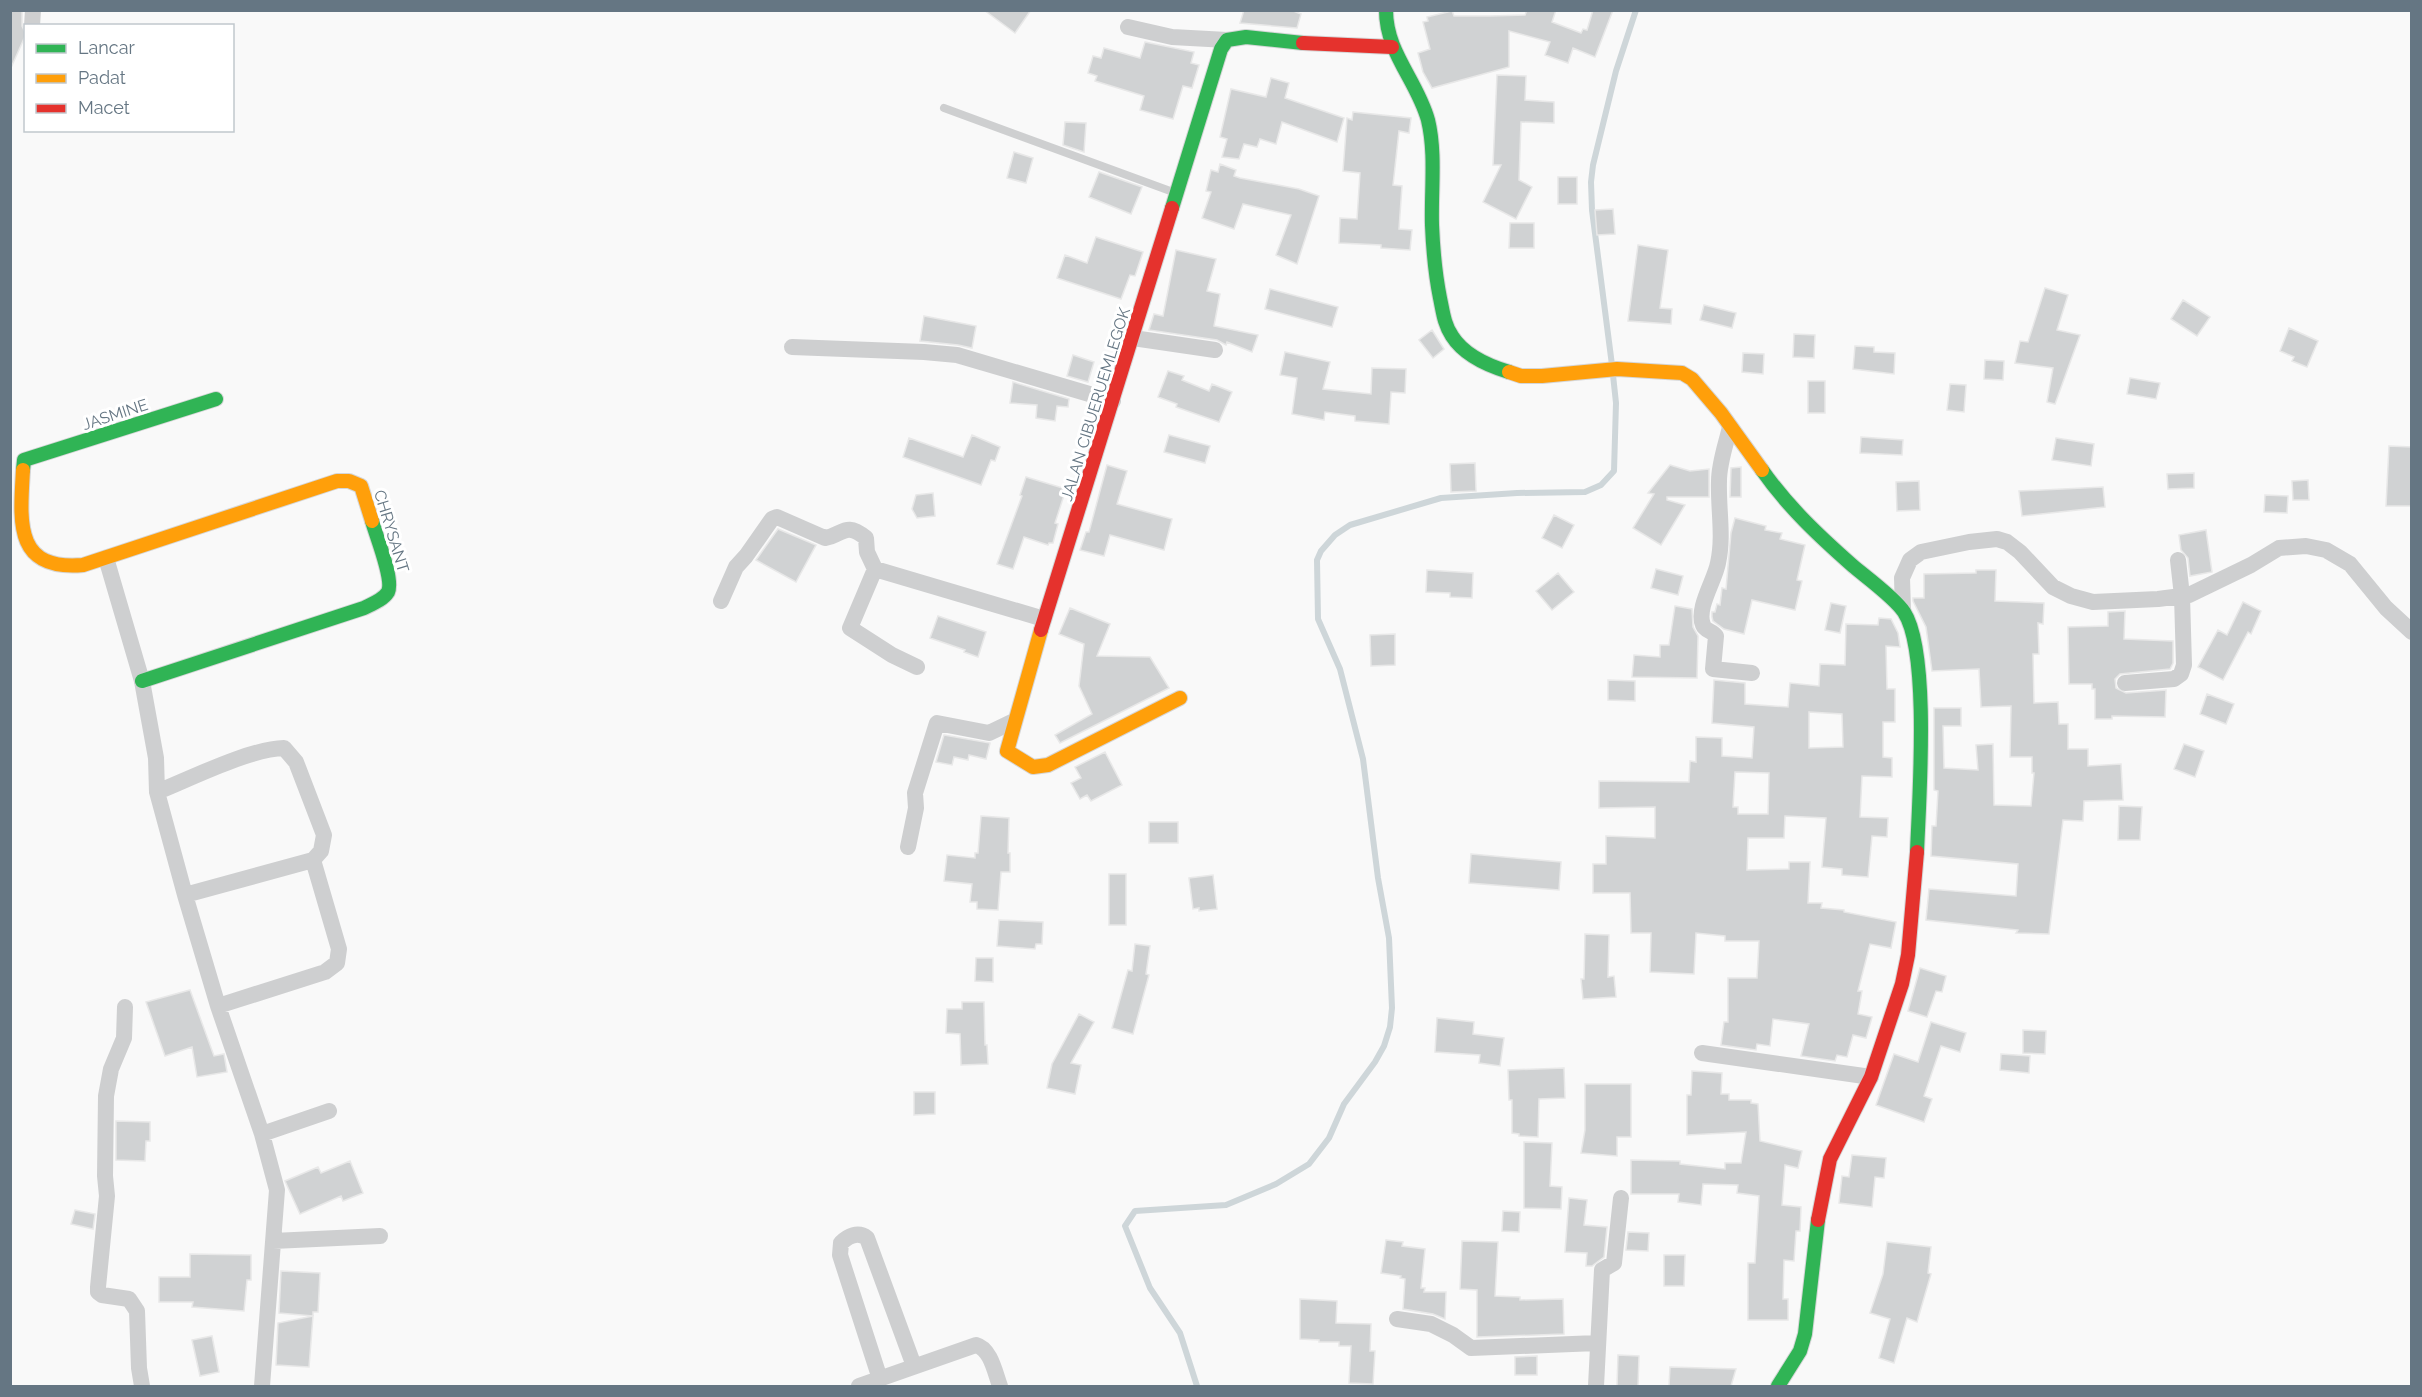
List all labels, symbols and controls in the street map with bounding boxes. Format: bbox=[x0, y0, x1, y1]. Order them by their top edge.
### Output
legend bbox=[24, 24, 234, 132]
text: Lancar bbox=[78, 37, 135, 58]
text: Padat bbox=[78, 67, 126, 88]
text: Macet bbox=[78, 97, 130, 118]
street label: JALAN CIBUERUEMLEGOK bbox=[1057, 305, 1134, 503]
street label: JASMINE bbox=[80, 395, 151, 434]
street label: CHRYSANT bbox=[370, 488, 413, 575]

